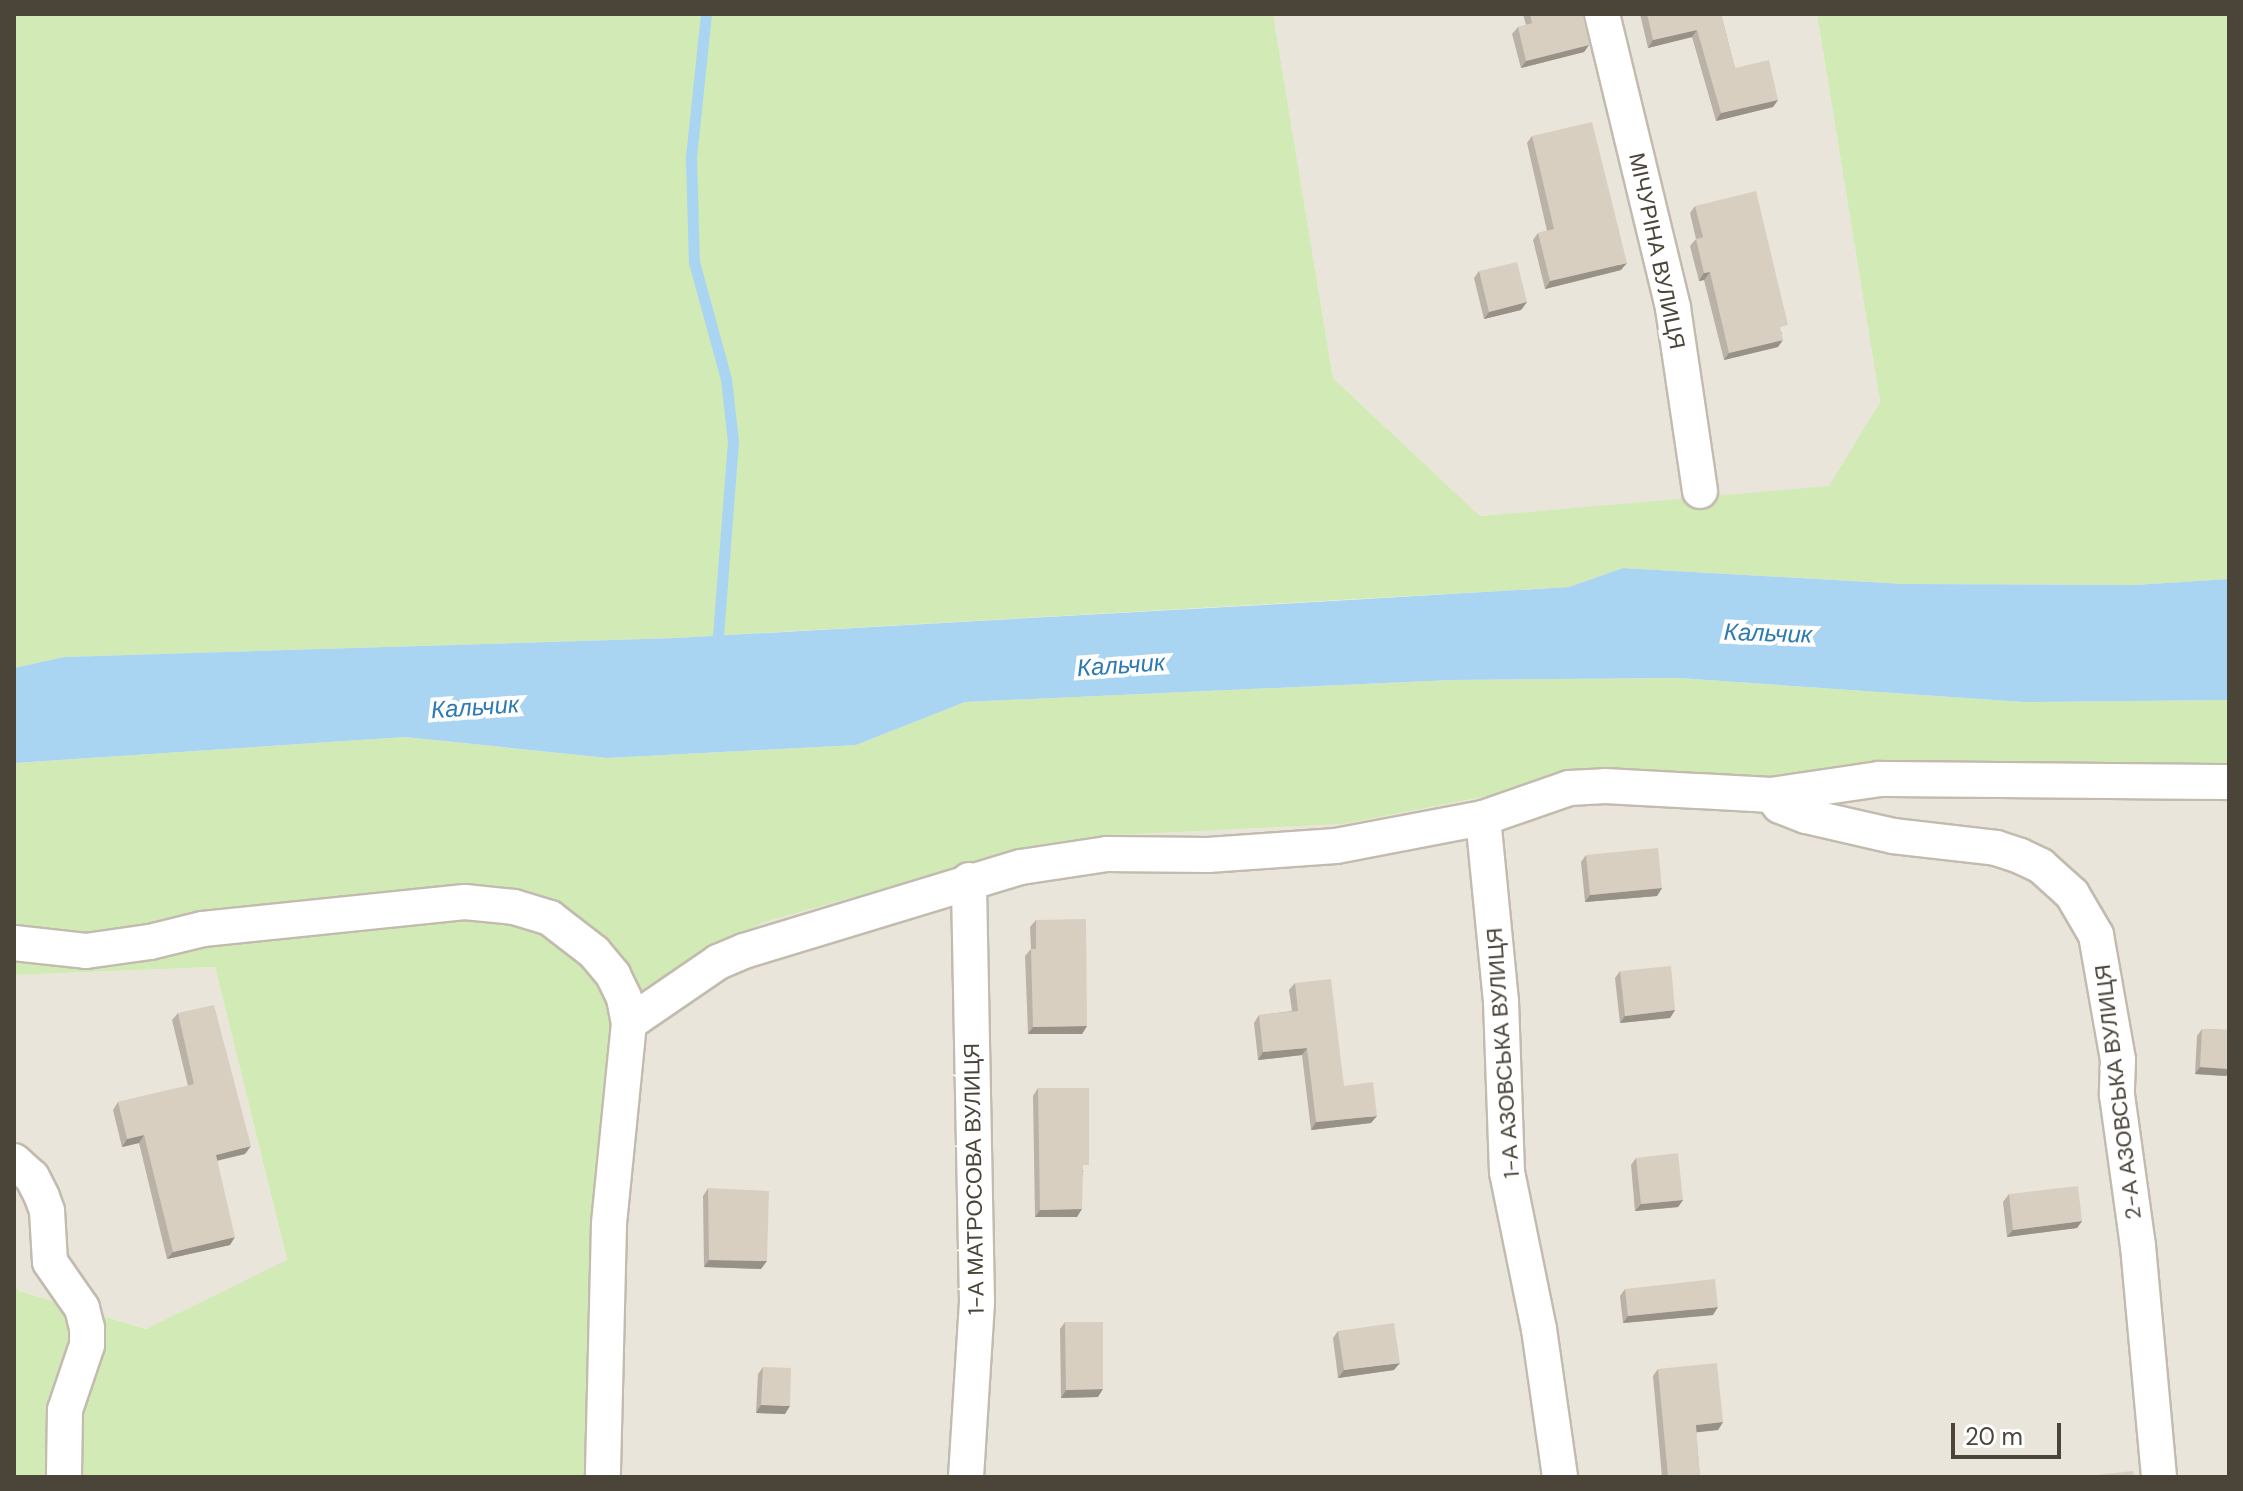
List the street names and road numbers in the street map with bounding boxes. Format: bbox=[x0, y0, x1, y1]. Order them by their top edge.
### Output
street label: МІЧУРІНА ВУЛИЦЯ bbox=[1623, 151, 1691, 351]
street label: 1-А АЗОВСЬКА ВУЛИЦЯ bbox=[1481, 927, 1525, 1179]
street label: 2-А АЗОВСЬКА ВУЛИЦЯ bbox=[2089, 963, 2147, 1221]
street label: 1-А МАТРОСОВА ВУЛИЦЯ bbox=[958, 1043, 990, 1315]

